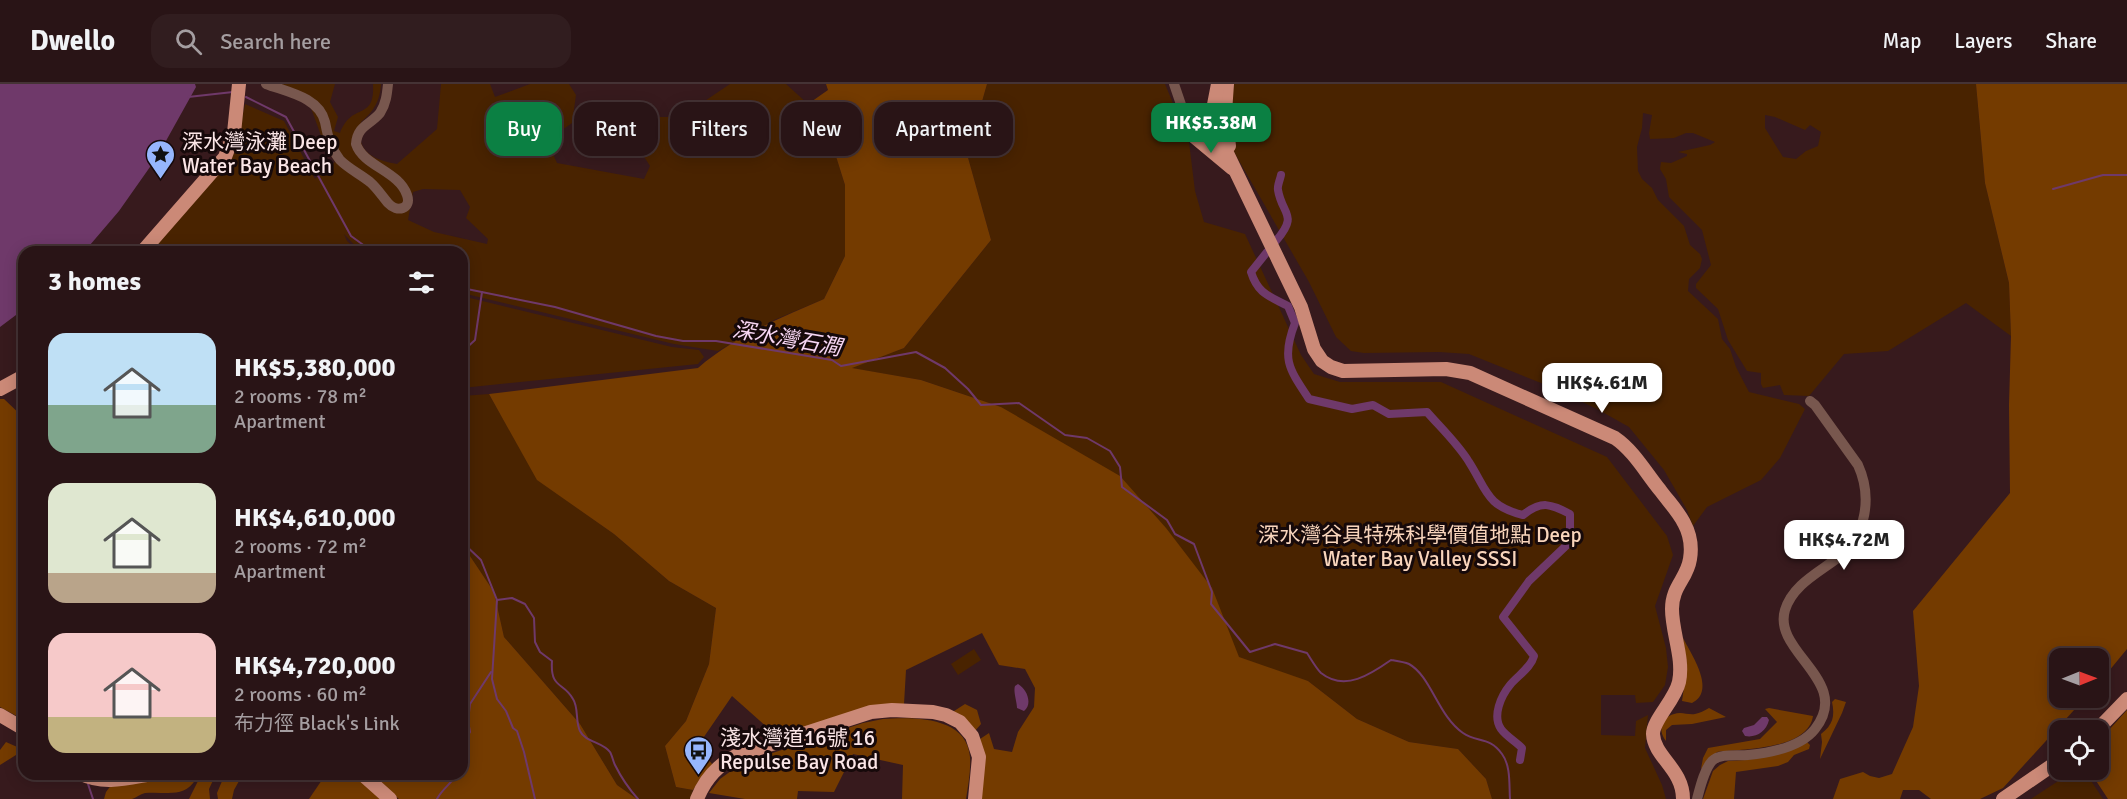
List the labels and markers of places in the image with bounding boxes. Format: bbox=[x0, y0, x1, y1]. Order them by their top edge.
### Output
pin: HK$5.38M bbox=[1149, 103, 1273, 154]
place label: 深水灣泳灘 Deep Water Bay Beach bbox=[182, 129, 337, 179]
place icon: 深水灣泳灘 Deep Water Bay Beach bbox=[145, 138, 177, 180]
pin: HK$4.61M bbox=[1540, 363, 1664, 414]
pin: HK$4.72M bbox=[1782, 520, 1906, 571]
place label: 淺水灣道16號 16 Repulse Bay Road bbox=[720, 725, 878, 775]
bus stop icon: 淺水灣道16號 16 Repulse Bay Road bbox=[683, 734, 715, 776]

